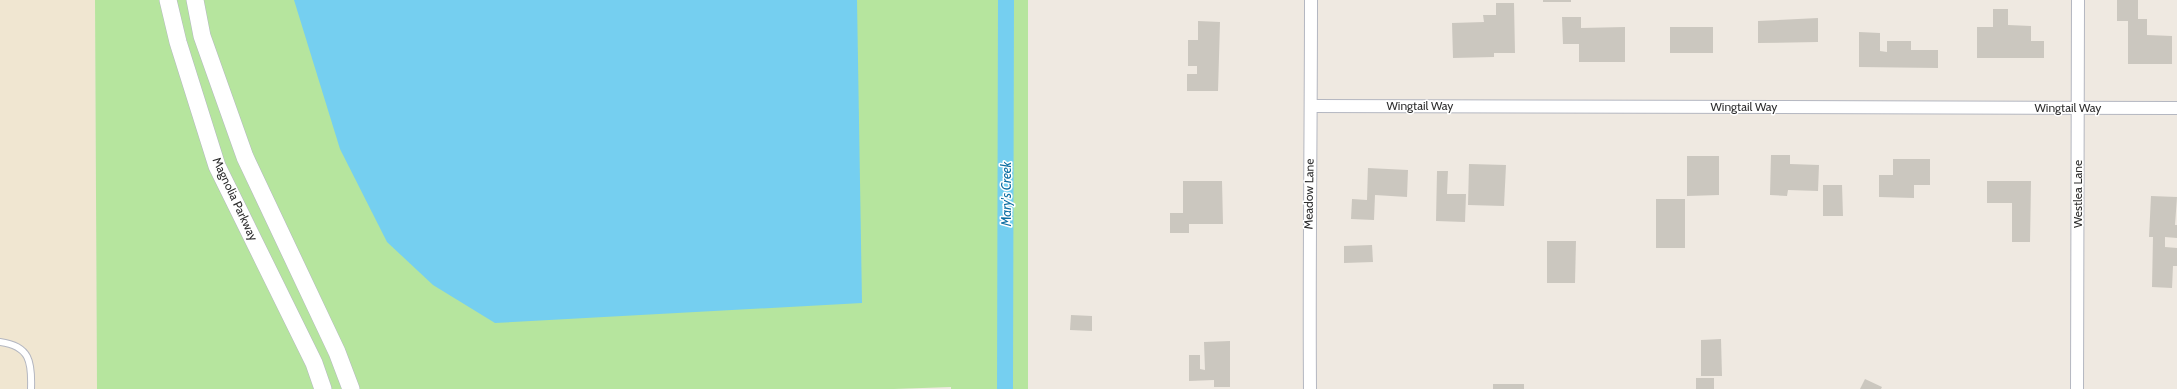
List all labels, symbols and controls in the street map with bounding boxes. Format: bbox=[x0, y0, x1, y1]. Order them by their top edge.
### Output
street label: Wingtail Way bbox=[1387, 98, 1453, 113]
street label: Wingtail Way bbox=[1711, 99, 1777, 114]
street label: Wingtail Way bbox=[2035, 100, 2101, 115]
street label: Magnolia Parkway bbox=[210, 155, 261, 243]
street label: Meadow Lane bbox=[1300, 158, 1317, 229]
street label: Westlea Lane bbox=[2070, 160, 2085, 228]
water label: Mary's Creek bbox=[998, 161, 1014, 227]

